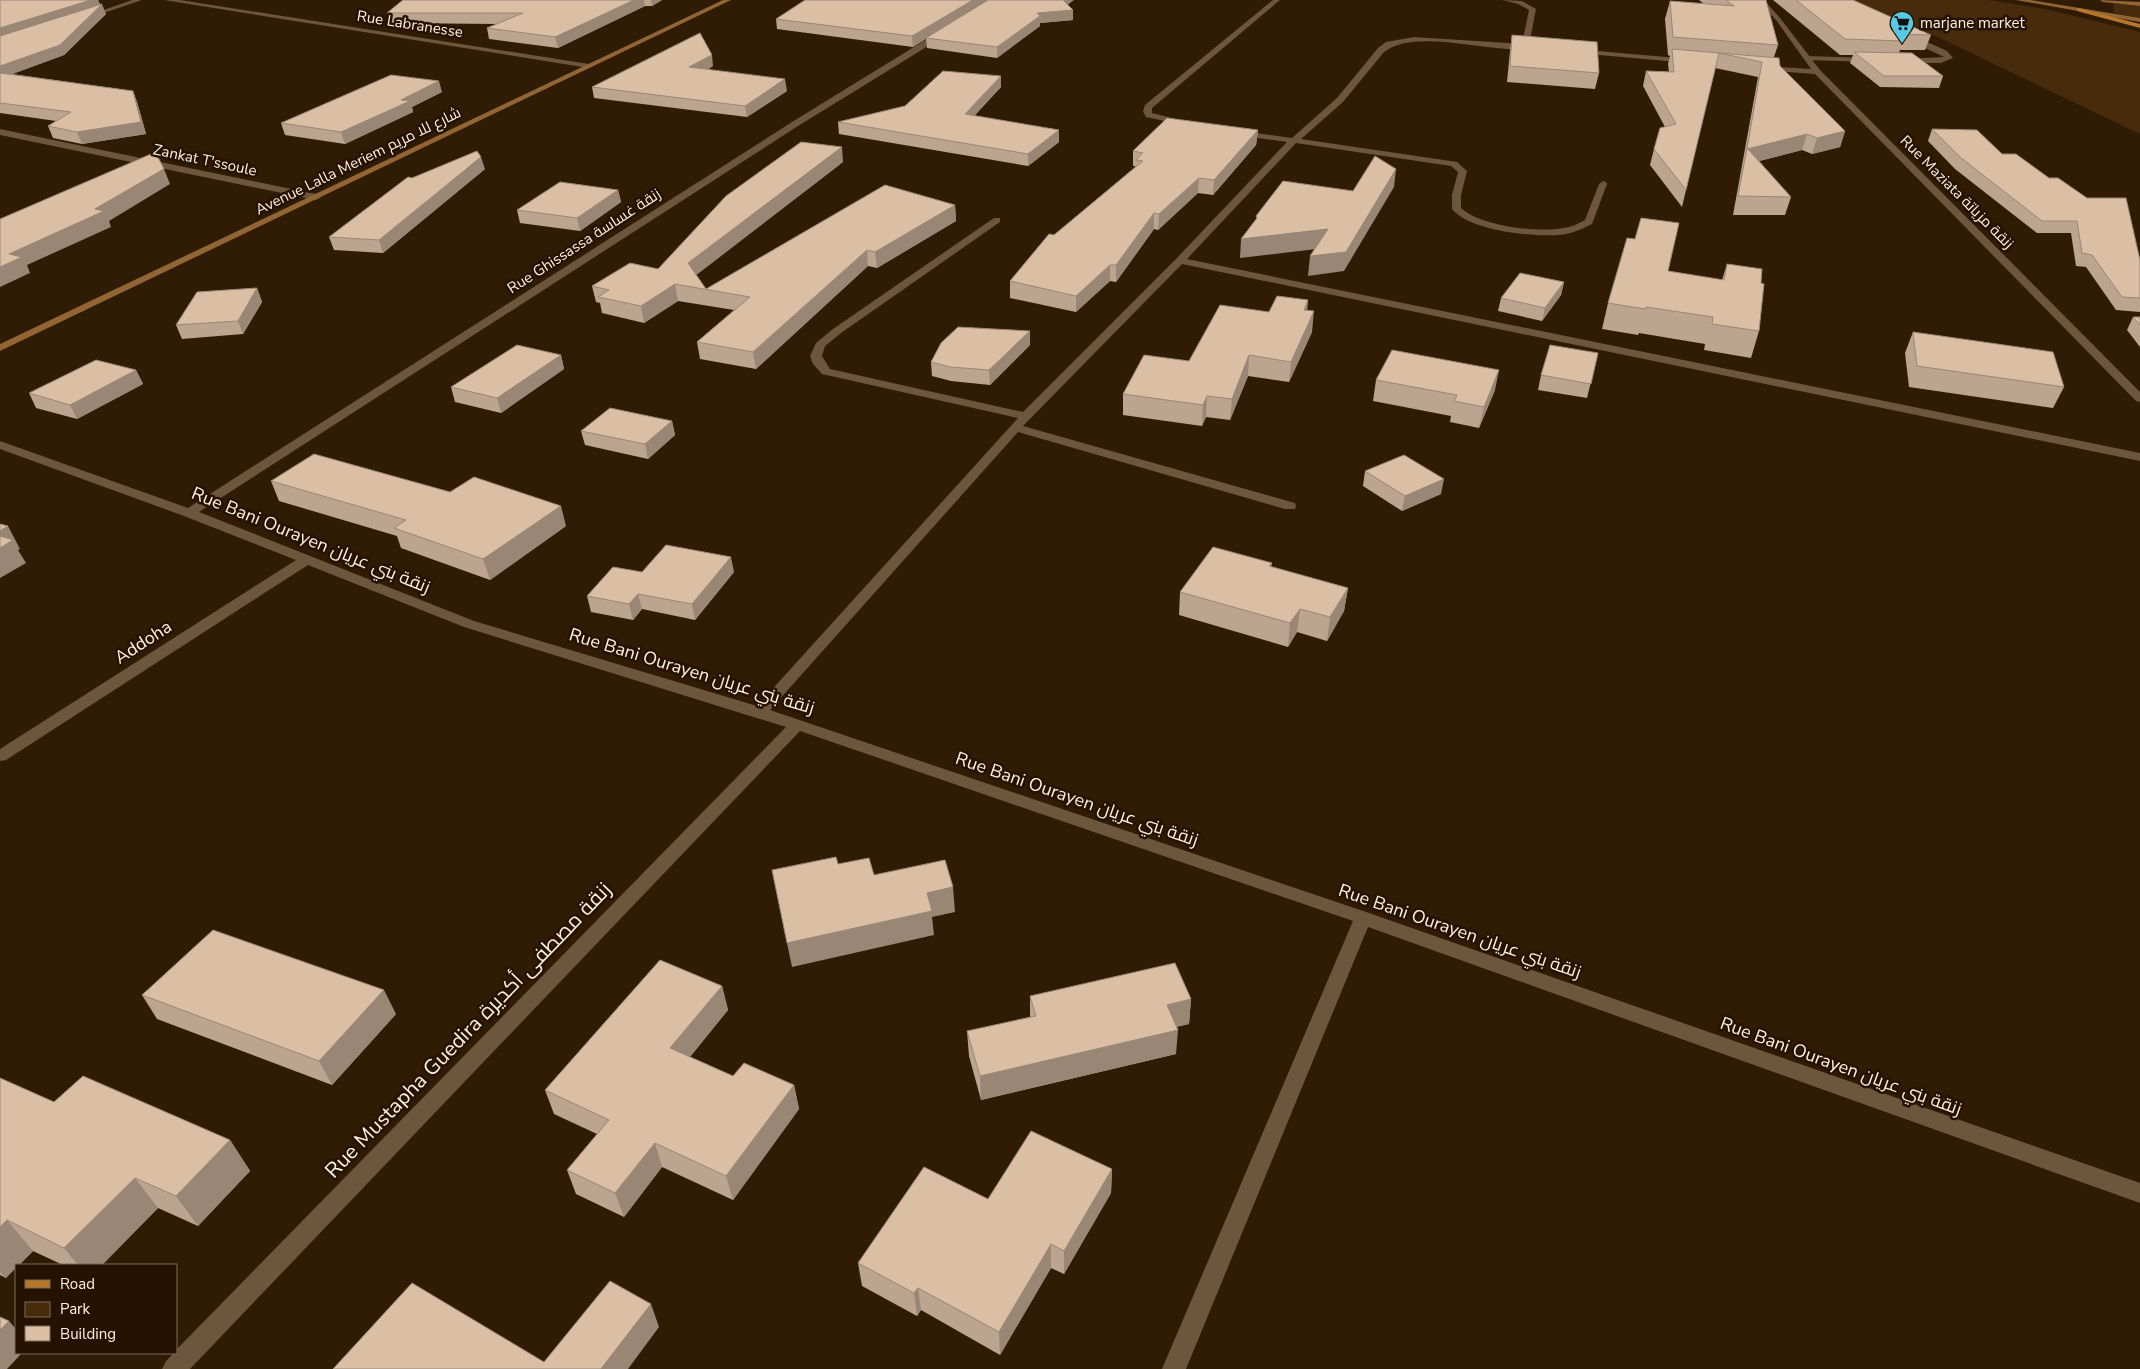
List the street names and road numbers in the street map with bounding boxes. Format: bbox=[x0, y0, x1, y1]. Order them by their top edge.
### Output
street label: Rue Labranesse bbox=[355, 6, 465, 42]
street label: Avenue Lalla Meriem شارع للا مريم bbox=[252, 102, 464, 220]
street label: Rue Maziata زنقة مزياتة bbox=[1896, 131, 2018, 253]
street label: Zankat T'ssoule bbox=[151, 139, 259, 181]
street label: Rue Ghissassa زنقة غساسة bbox=[503, 184, 665, 298]
street label: Rue Bani Ourayen زنقة بني عريان bbox=[187, 481, 434, 601]
street label: Addoha bbox=[110, 615, 176, 669]
street label: Rue Bani Ourayen زنقة بني عريان bbox=[566, 622, 818, 722]
street label: Rue Bani Ourayen زنقة بني عريان bbox=[952, 746, 1202, 854]
street label: Rue Mustapha Guedira زنقة مصطفى أكديرة bbox=[319, 876, 617, 1184]
street label: Rue Bani Ourayen زنقة بني عريان bbox=[1335, 878, 1585, 986]
street label: Rue Bani Ourayen زنقة بني عريان bbox=[1716, 1011, 1965, 1123]

